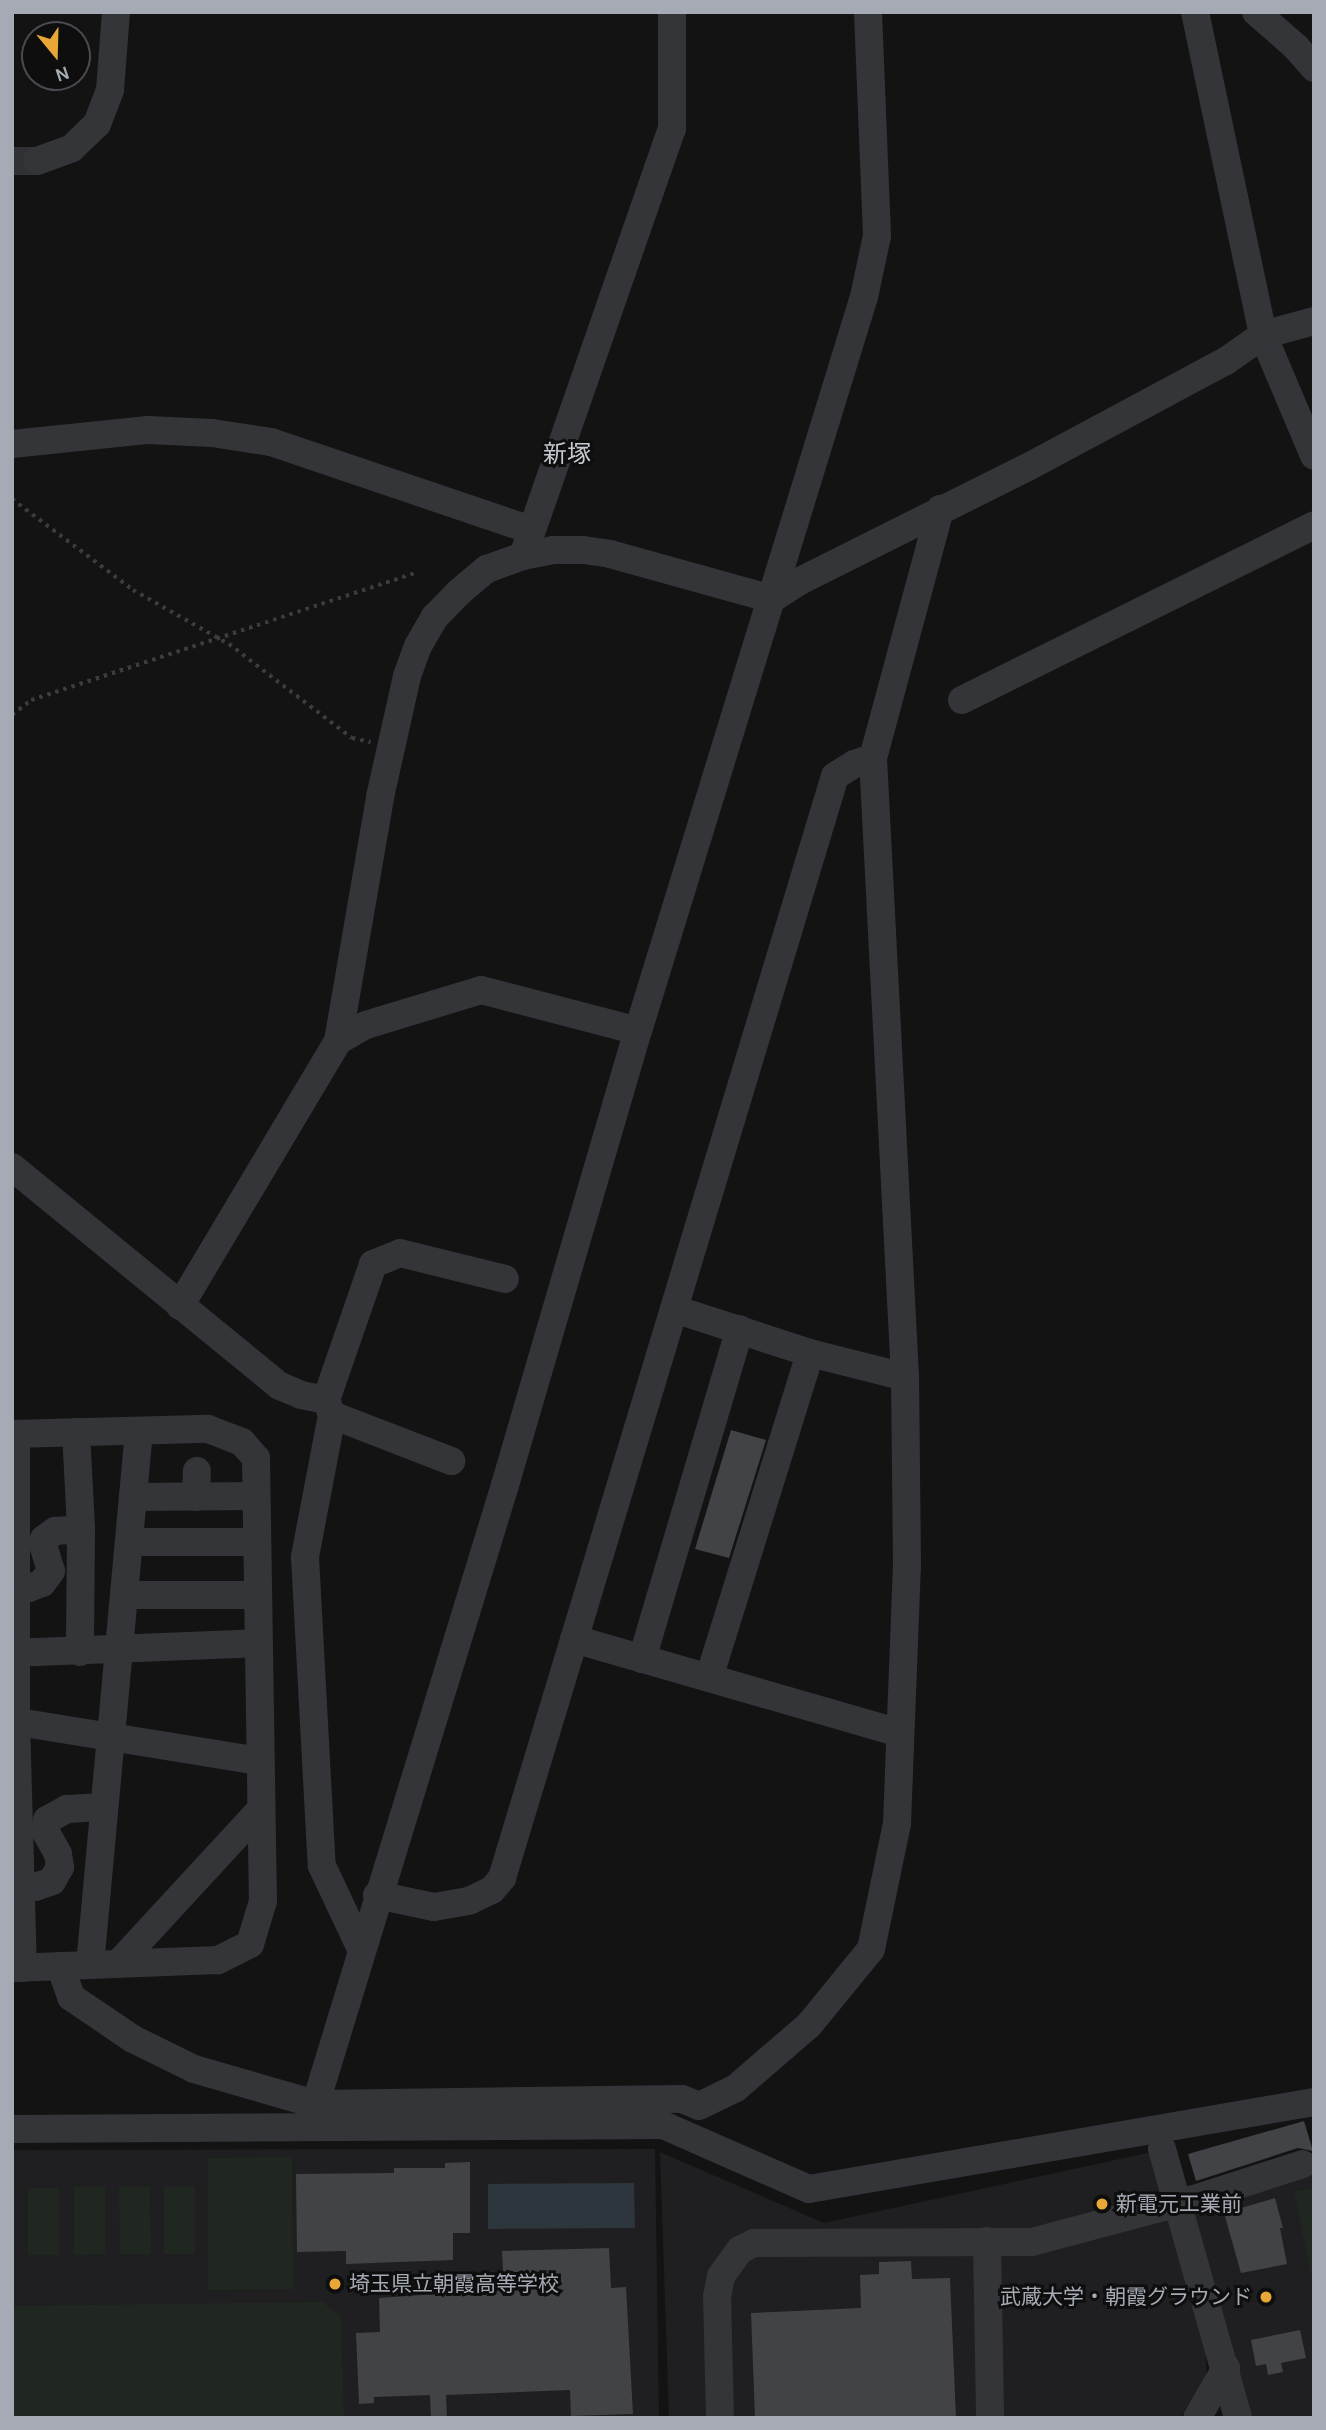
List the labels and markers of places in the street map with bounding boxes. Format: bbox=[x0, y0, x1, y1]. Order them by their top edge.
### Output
place label: 新電元工業前 bbox=[1116, 2191, 1242, 2217]
marker: 新電元工業前 bbox=[1094, 2196, 1110, 2212]
place label: 埼玉県立朝霞高等学校 bbox=[349, 2271, 559, 2297]
marker: 埼玉県立朝霞高等学校 bbox=[327, 2276, 343, 2292]
place label: 武蔵大学・朝霞グラウンド bbox=[1000, 2284, 1252, 2310]
marker: 武蔵大学・朝霞グラウンド bbox=[1258, 2289, 1274, 2305]

